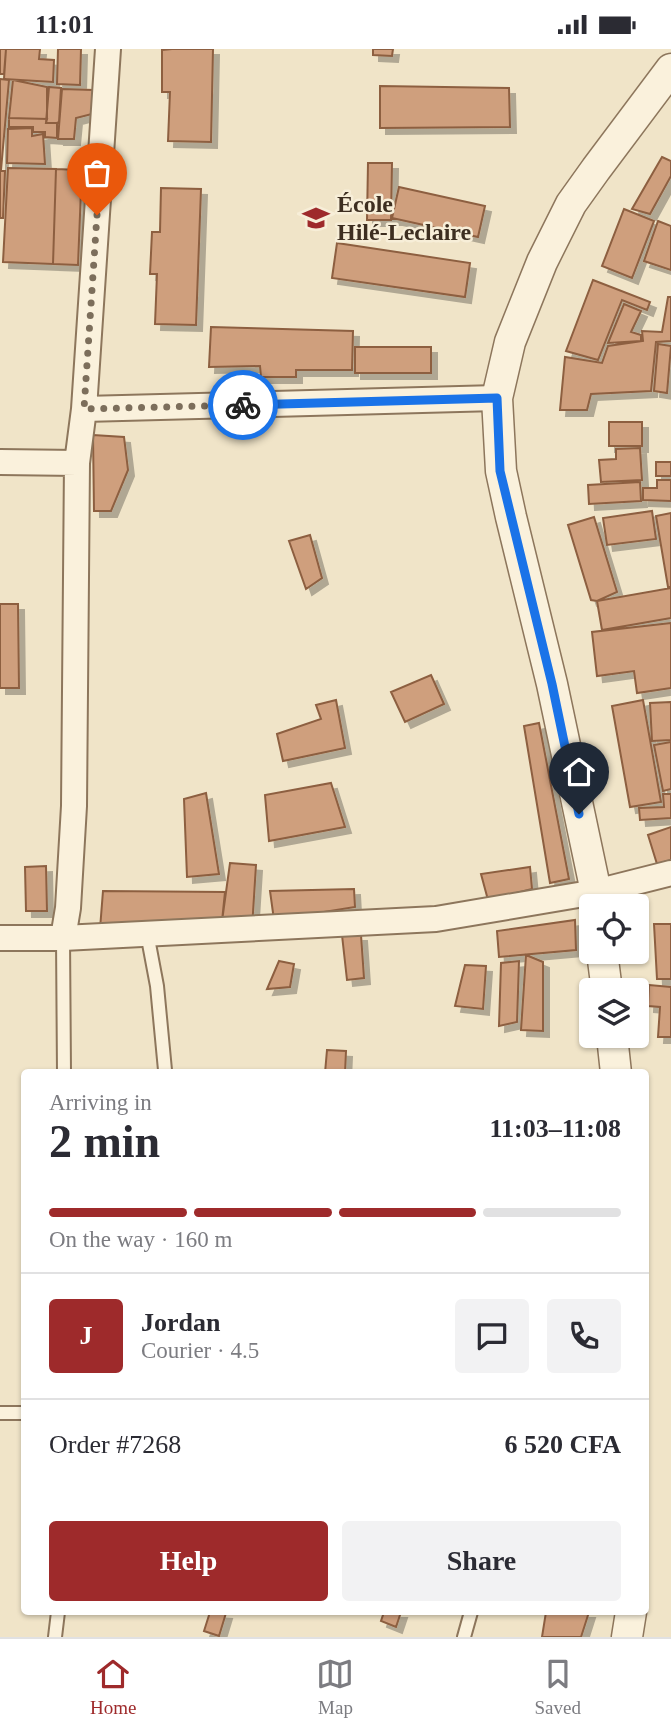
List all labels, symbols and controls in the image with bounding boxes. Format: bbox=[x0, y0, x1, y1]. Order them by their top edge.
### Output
text: 11:01 bbox=[35, 10, 94, 39]
pin bbox=[67, 143, 127, 215]
icon: bag bbox=[78, 154, 116, 192]
place label: École Hilé-Leclaire bbox=[337, 191, 472, 245]
school or university icon: École Hilé-Leclaire bbox=[301, 203, 331, 233]
courier bbox=[208, 370, 278, 440]
icon: bike bbox=[224, 386, 262, 424]
pin bbox=[549, 742, 609, 814]
icon: home bbox=[560, 753, 598, 791]
map controls bbox=[579, 894, 649, 1048]
button: locate bbox=[579, 894, 649, 964]
button: layers bbox=[579, 978, 649, 1048]
text: Arriving in bbox=[49, 1090, 152, 1115]
text: 11:03–11:08 bbox=[490, 1114, 621, 1143]
text: 2 min bbox=[49, 1116, 160, 1167]
text: On the way · 160 m bbox=[49, 1227, 232, 1252]
button: chat bbox=[455, 1299, 529, 1373]
button: phone bbox=[547, 1299, 621, 1373]
text: Jordan bbox=[141, 1308, 220, 1337]
text: J bbox=[80, 1321, 93, 1350]
text: Courier · 4.5 bbox=[141, 1338, 259, 1363]
text: Order #7268 bbox=[49, 1430, 181, 1459]
text: 6 520 CFA bbox=[504, 1430, 621, 1459]
button: Help bbox=[49, 1521, 328, 1601]
button: Share bbox=[342, 1521, 621, 1601]
tab: Home bbox=[90, 1655, 136, 1719]
tab: Map bbox=[316, 1655, 354, 1719]
tab: Saved bbox=[535, 1655, 581, 1719]

